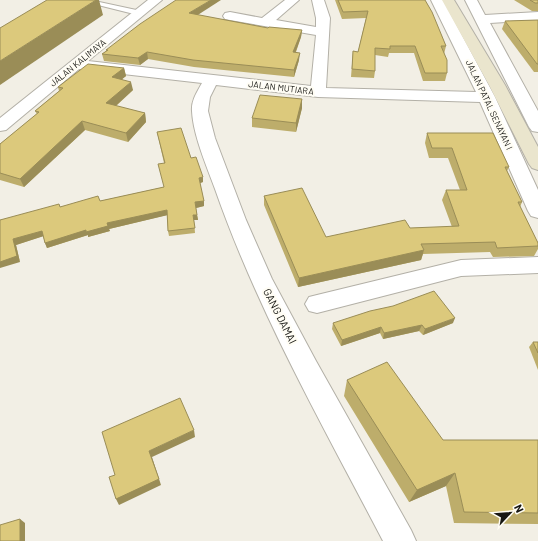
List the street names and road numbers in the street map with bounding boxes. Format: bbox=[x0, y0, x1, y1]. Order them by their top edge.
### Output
street label: JALAN KALIMAYA bbox=[47, 36, 108, 89]
street label: JALAN PATAL SENAYAN I bbox=[464, 58, 515, 152]
street label: JALAN MUTIARA bbox=[248, 78, 315, 97]
street label: GANG DAMAI bbox=[261, 286, 300, 346]

